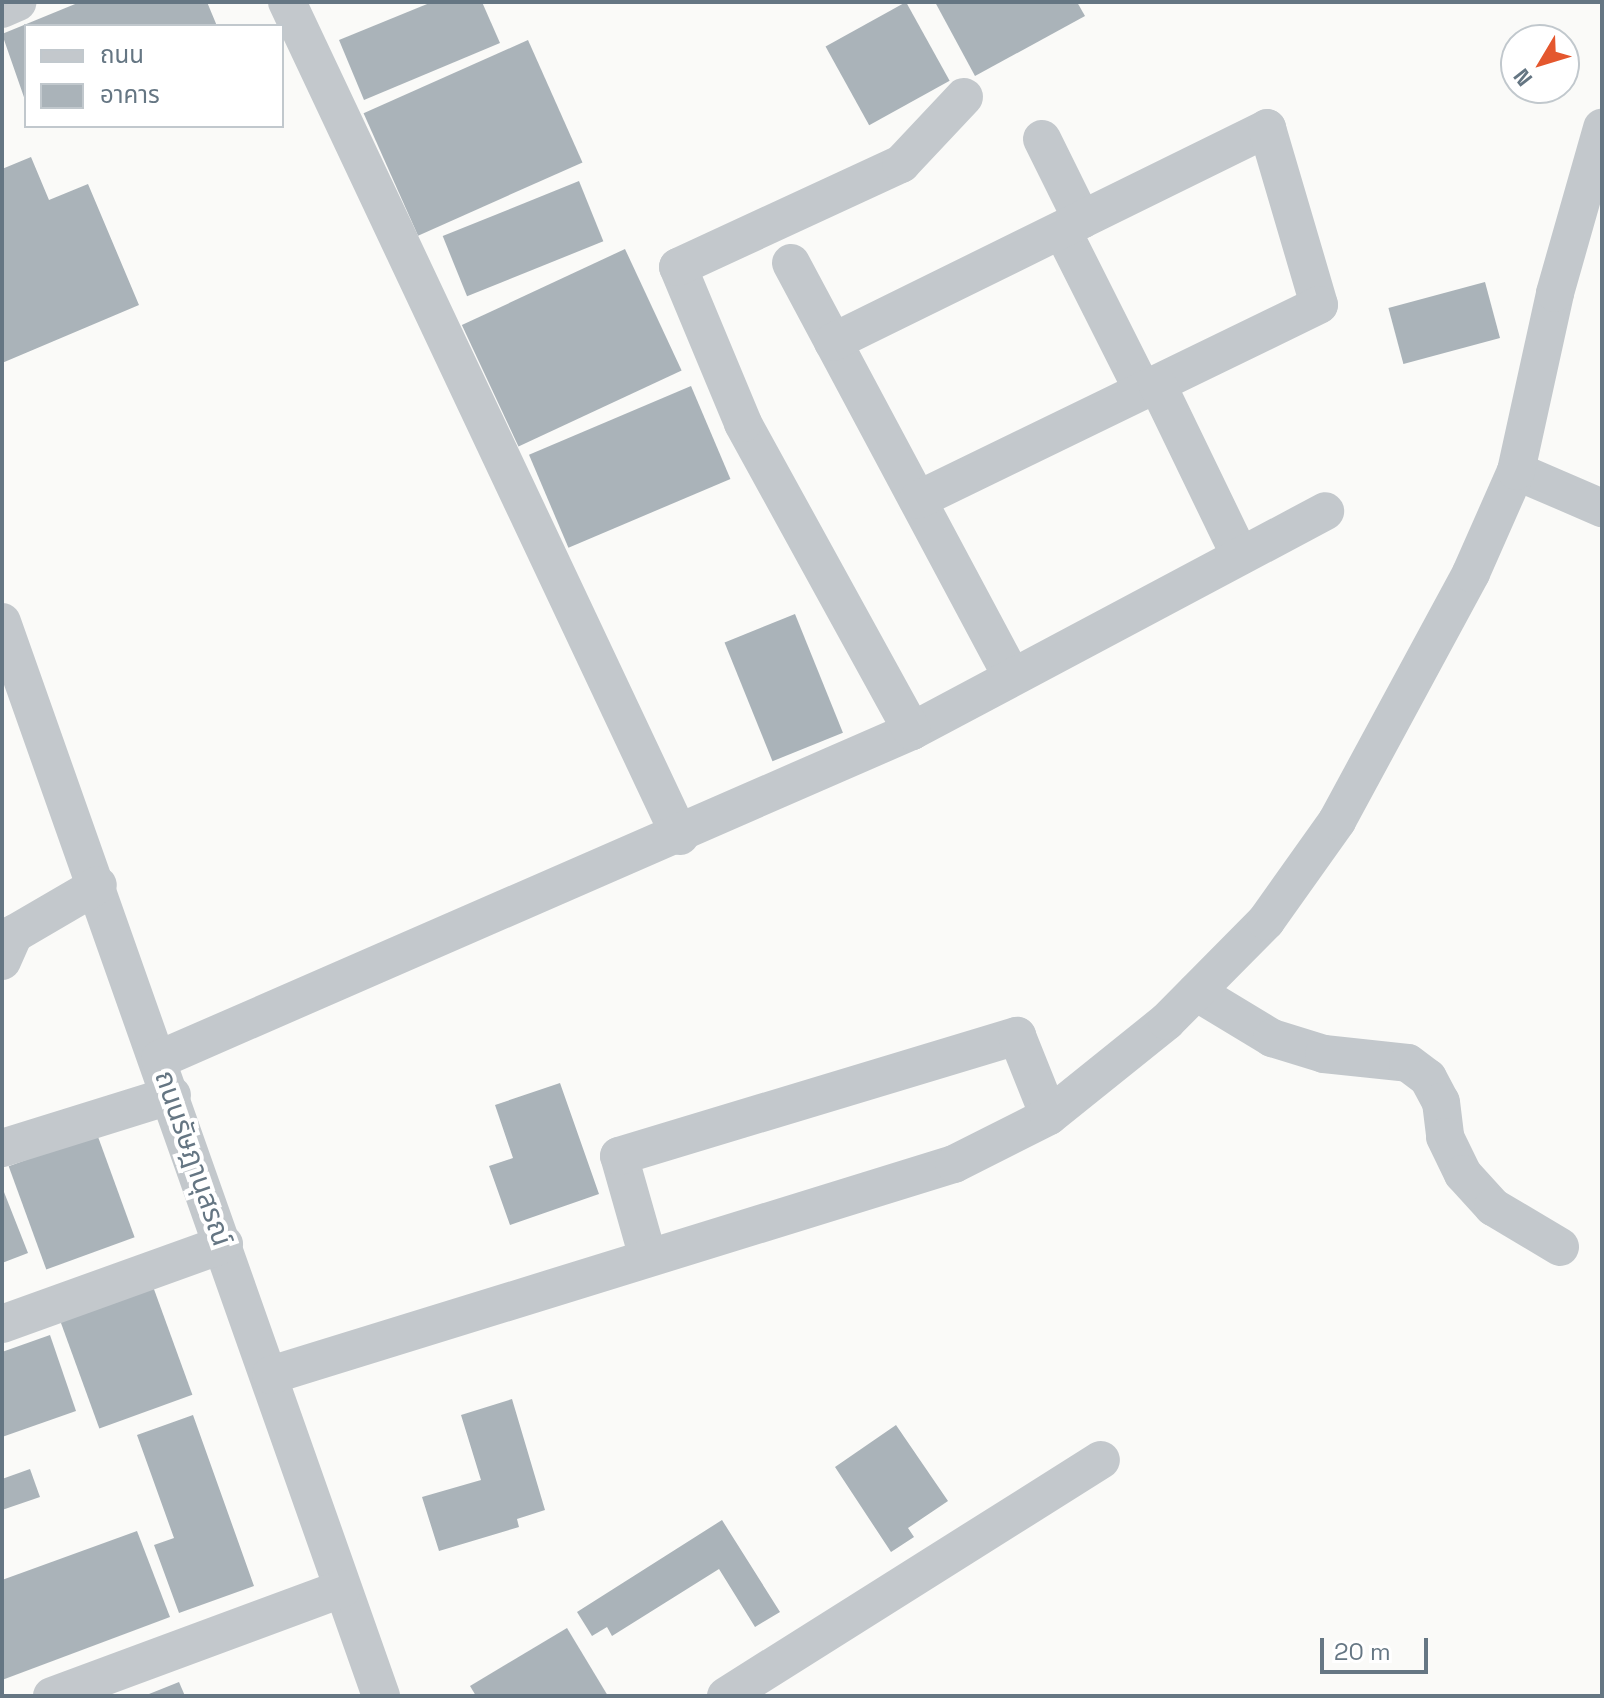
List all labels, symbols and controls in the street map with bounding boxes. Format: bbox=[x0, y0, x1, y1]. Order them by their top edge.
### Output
legend bbox=[24, 24, 284, 128]
north arrow bbox=[1500, 24, 1580, 104]
text: ถนน bbox=[100, 39, 144, 70]
text: N bbox=[1507, 63, 1538, 92]
text: อาคาร bbox=[100, 79, 160, 110]
street label: ถนนรัษฎานุสรณ์ bbox=[148, 1066, 240, 1250]
scale bar bbox=[1324, 1622, 1432, 1672]
text: 20 m bbox=[1334, 1636, 1391, 1667]

